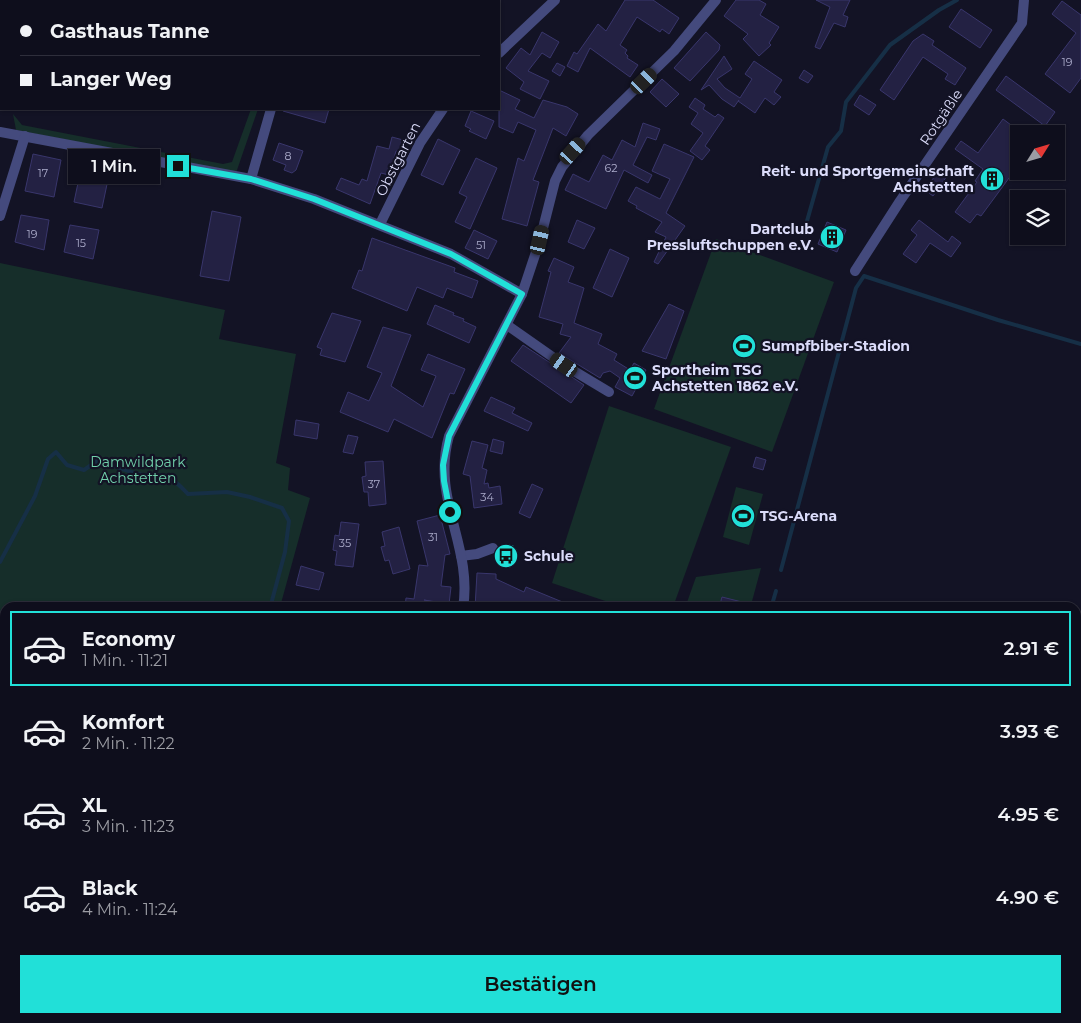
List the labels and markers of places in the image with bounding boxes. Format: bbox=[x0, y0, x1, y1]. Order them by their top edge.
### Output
place label: Reit- und Sportgemeinschaft Achstetten bbox=[761, 162, 974, 196]
building icon: Reit- und Sportgemeinschaft Achstetten bbox=[979, 166, 1005, 192]
place label: Dartclub Pressluftschuppen e.V. bbox=[647, 220, 814, 254]
building icon: Dartclub Pressluftschuppen e.V. bbox=[819, 224, 845, 250]
sports icon: Sumpfbiber-Stadion bbox=[731, 333, 757, 359]
place label: Sumpfbiber-Stadion bbox=[762, 337, 910, 355]
place label: Sportheim TSG Achstetten 1862 e.V. bbox=[651, 361, 799, 395]
sports icon: Sportheim TSG Achstetten 1862 e.V. bbox=[622, 365, 648, 391]
sports icon: TSG-Arena bbox=[730, 503, 756, 529]
place label: TSG-Arena bbox=[760, 507, 837, 525]
bus stop icon: Schule bbox=[493, 543, 519, 569]
place label: Schule bbox=[524, 547, 574, 565]

